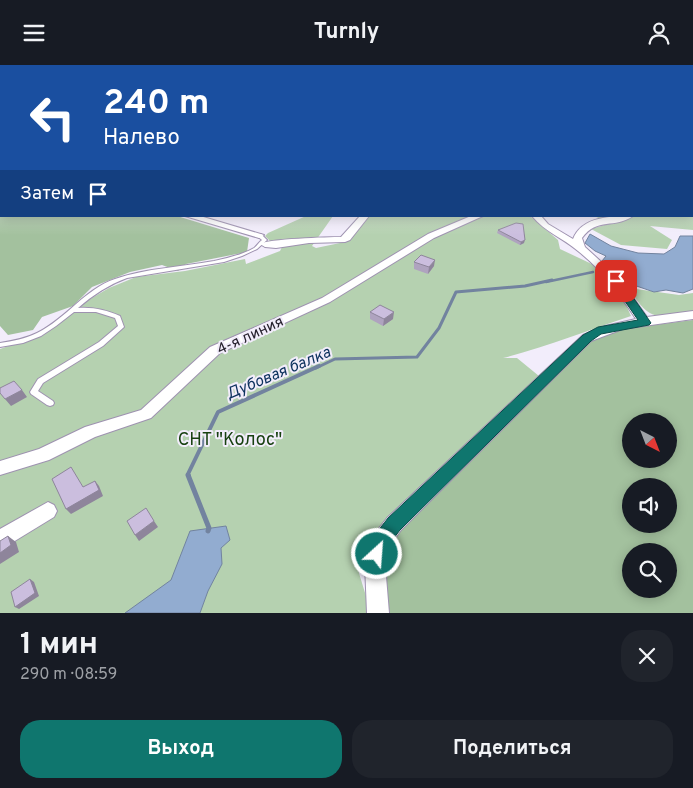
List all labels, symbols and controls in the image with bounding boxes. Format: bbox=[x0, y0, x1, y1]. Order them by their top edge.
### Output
icon: menu bbox=[20, 19, 48, 47]
text: Turnly bbox=[314, 19, 379, 46]
icon: person bbox=[645, 19, 673, 47]
text: 240 m bbox=[103, 82, 209, 126]
icon: left bbox=[20, 85, 85, 150]
text: Налево bbox=[103, 125, 180, 152]
icon: arrive bbox=[84, 180, 112, 208]
text: Затем bbox=[20, 182, 74, 206]
pin bbox=[595, 260, 637, 302]
icon: arrive bbox=[602, 267, 630, 295]
street label: 4-я линия bbox=[214, 313, 287, 360]
water label: Дубовая балка bbox=[224, 343, 335, 405]
north arrow bbox=[622, 413, 678, 467]
map controls bbox=[622, 413, 677, 598]
park label: СНТ "Колос" bbox=[178, 429, 282, 452]
button: sound bbox=[622, 478, 677, 533]
position arrow bbox=[350, 527, 402, 579]
button: search bbox=[622, 543, 677, 598]
text: 1 мин bbox=[20, 627, 98, 664]
button: close bbox=[621, 630, 673, 682]
text: 290 m · 08:59 bbox=[20, 665, 117, 685]
button: Выход bbox=[20, 720, 342, 778]
button: Поделиться bbox=[352, 720, 673, 778]

